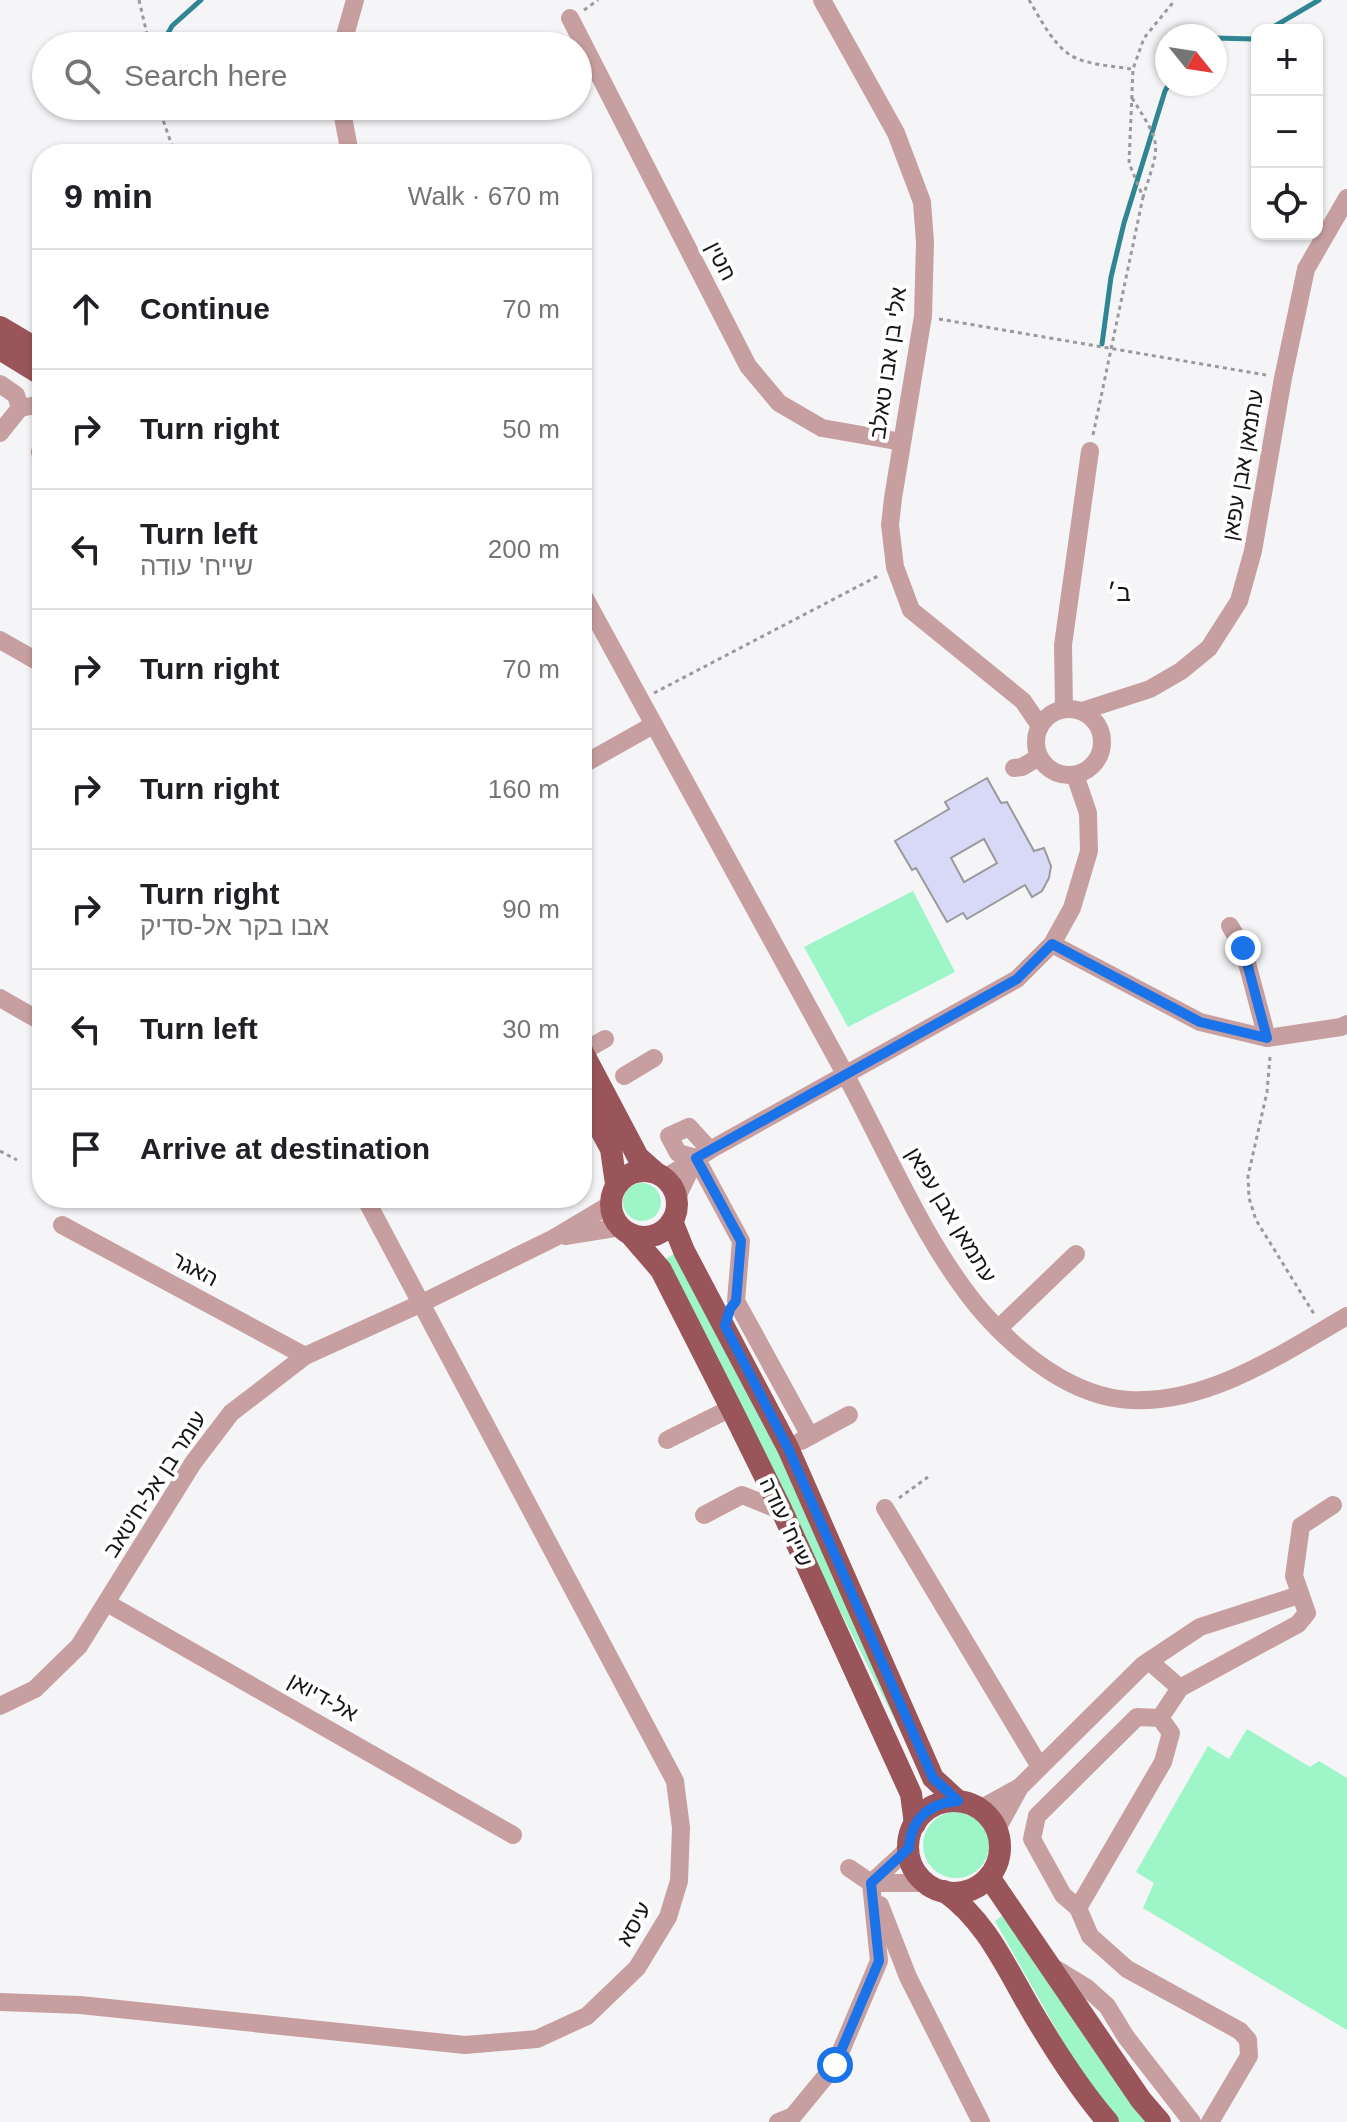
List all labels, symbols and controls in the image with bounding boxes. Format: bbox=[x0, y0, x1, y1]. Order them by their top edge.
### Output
north arrow bbox=[1155, 24, 1227, 96]
map controls bbox=[1251, 24, 1323, 240]
button: + bbox=[1251, 24, 1323, 96]
search box bbox=[32, 32, 592, 120]
icon: search bbox=[60, 54, 104, 98]
text: Search here bbox=[124, 59, 287, 92]
button: − bbox=[1251, 96, 1323, 168]
button: locate bbox=[1251, 168, 1323, 240]
text: 9 min bbox=[64, 177, 153, 215]
text: Walk · 670 m bbox=[408, 181, 560, 211]
street label: חטין bbox=[701, 237, 741, 285]
street label: אלי בן אבו טאלב bbox=[865, 285, 911, 440]
icon: ahead bbox=[64, 287, 108, 331]
text: Continue bbox=[140, 292, 270, 325]
text: 70 m bbox=[502, 294, 560, 324]
street label: עתמאן אבן עפאן bbox=[1217, 387, 1269, 543]
icon: right bbox=[64, 407, 108, 451]
text: Turn right bbox=[140, 412, 279, 445]
text: 50 m bbox=[502, 414, 560, 444]
text: Turn left bbox=[140, 517, 258, 550]
icon: left bbox=[64, 527, 108, 571]
text: 200 m bbox=[488, 534, 560, 564]
text: שייח' עודה bbox=[140, 551, 253, 581]
district label: ב׳ bbox=[1107, 579, 1131, 606]
icon: right bbox=[64, 647, 108, 691]
text: Turn right bbox=[140, 652, 279, 685]
text: 70 m bbox=[502, 654, 560, 684]
icon: right bbox=[64, 767, 108, 811]
text: Turn right bbox=[140, 772, 279, 805]
text: 160 m bbox=[488, 774, 560, 804]
text: Turn right bbox=[140, 877, 279, 910]
icon: right bbox=[64, 887, 108, 931]
text: 90 m bbox=[502, 894, 560, 924]
text: אבו בקר אל-סדיק bbox=[140, 911, 329, 941]
route end bbox=[1225, 930, 1261, 966]
icon: left bbox=[64, 1007, 108, 1051]
text: Turn left bbox=[140, 1012, 258, 1045]
text: 30 m bbox=[502, 1014, 560, 1044]
icon: arrive bbox=[64, 1127, 108, 1171]
text: Arrive at destination bbox=[140, 1132, 430, 1165]
street label: עתמאן אבן עפאן bbox=[901, 1143, 1001, 1287]
street label: האגר bbox=[168, 1247, 222, 1291]
street label: עומר בן אל-ח'טאב bbox=[99, 1406, 211, 1562]
street label: שייח' עודה bbox=[754, 1473, 818, 1571]
street label: אל-דיואן bbox=[284, 1668, 362, 1726]
street label: עיסא bbox=[612, 1898, 656, 1950]
route start bbox=[817, 2047, 853, 2083]

